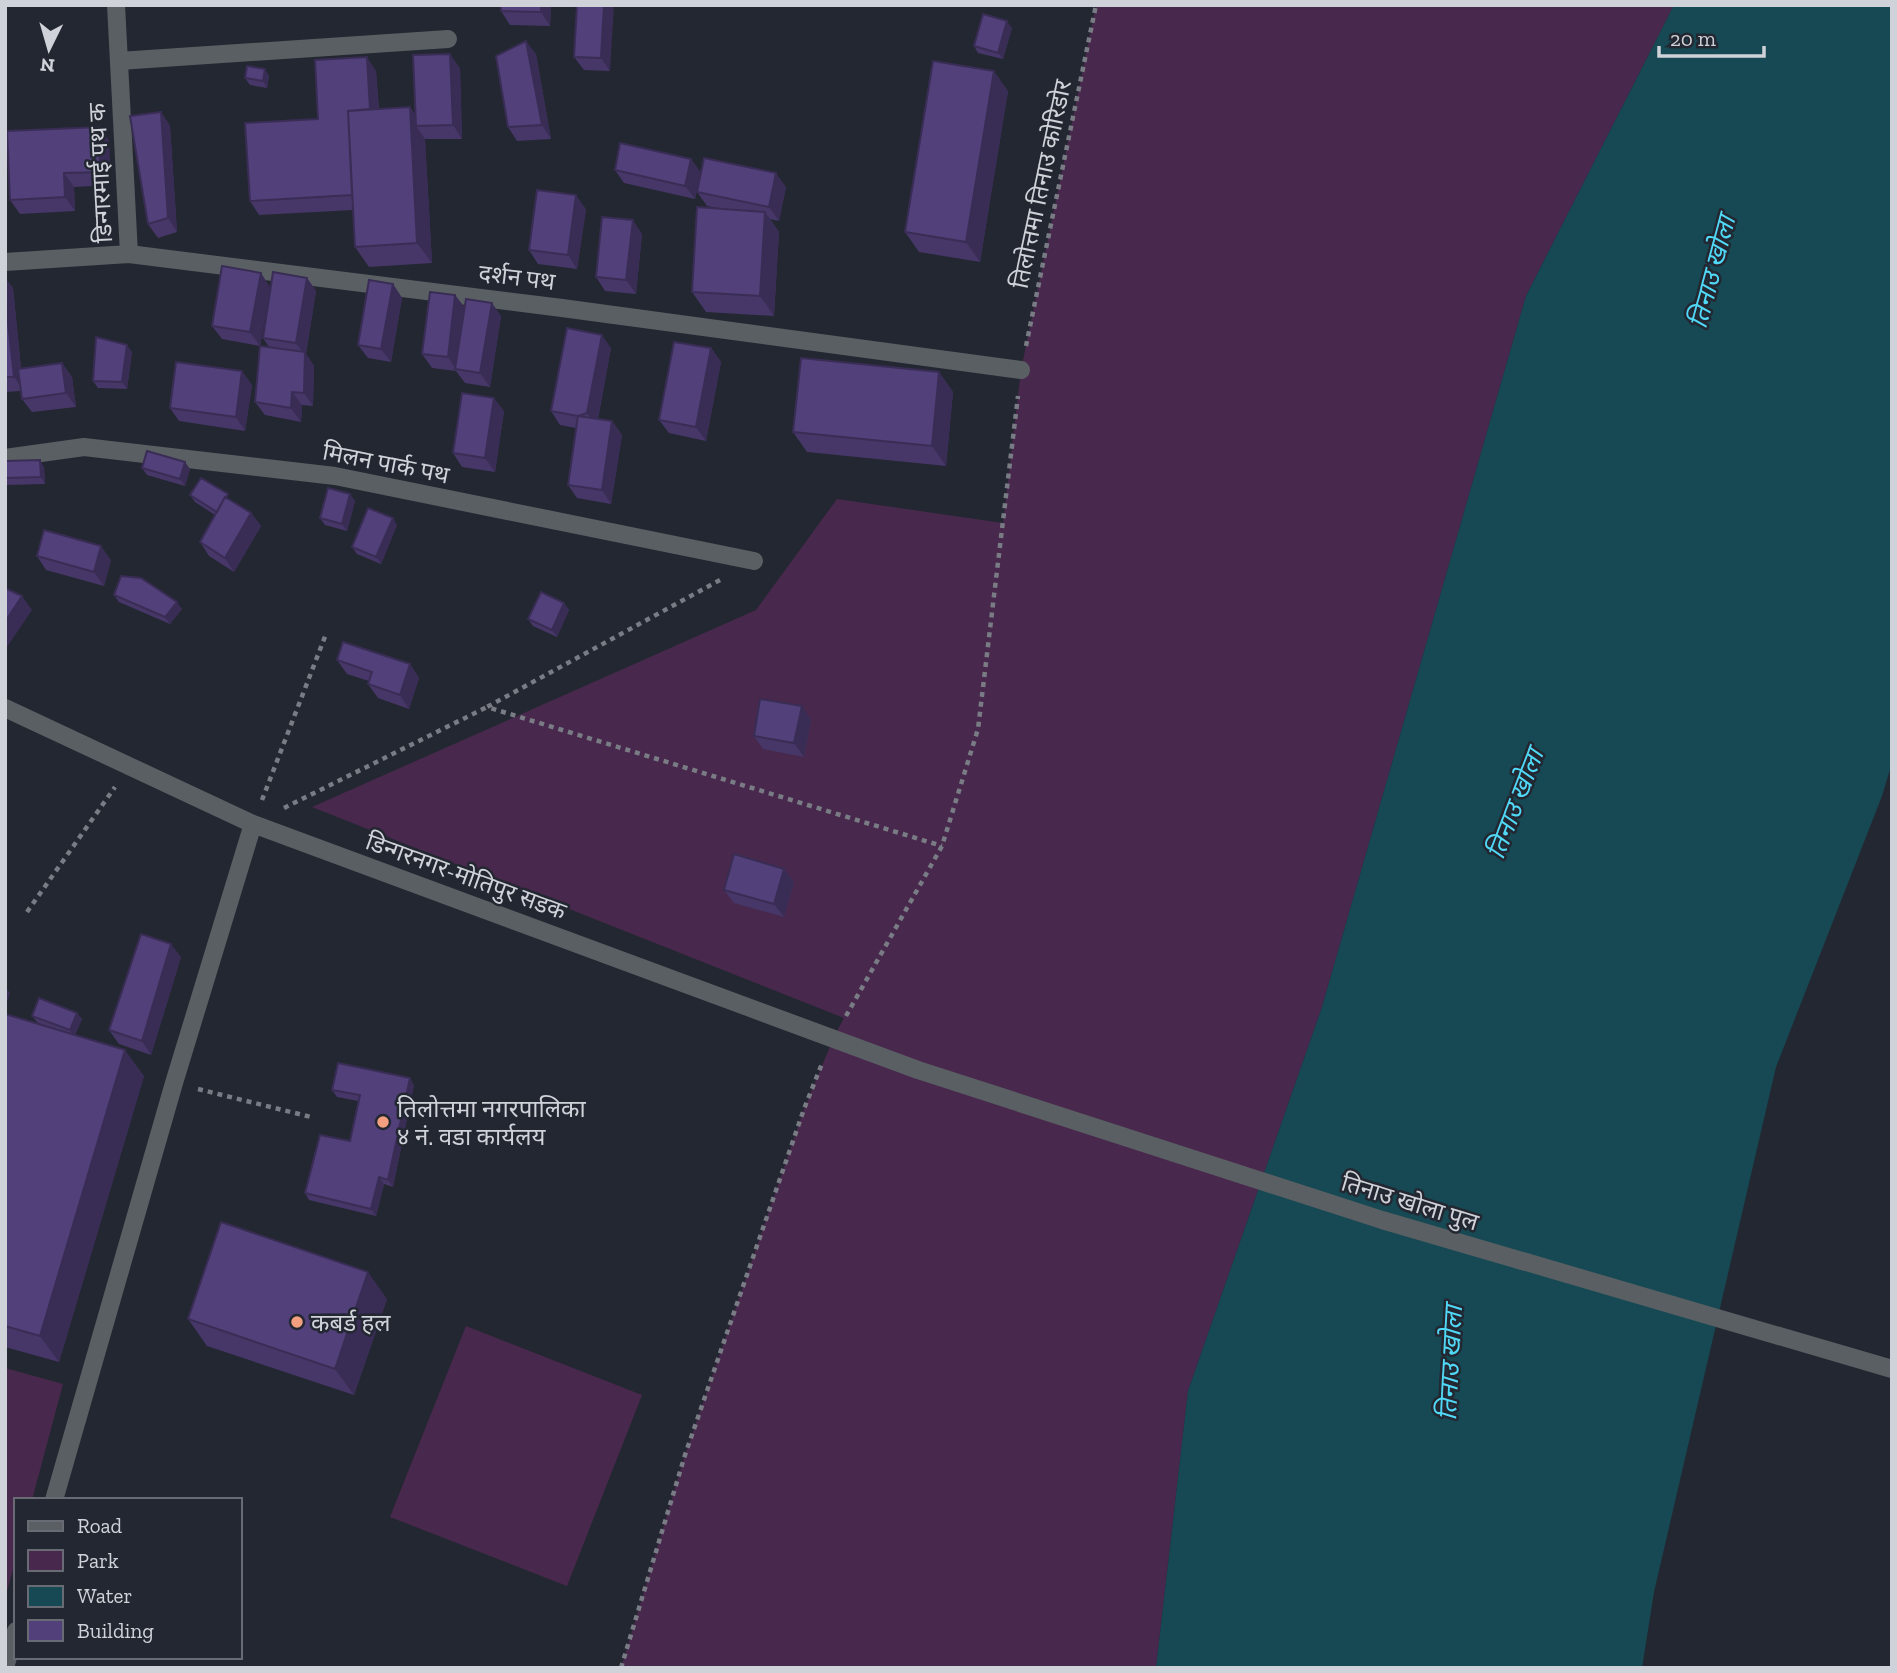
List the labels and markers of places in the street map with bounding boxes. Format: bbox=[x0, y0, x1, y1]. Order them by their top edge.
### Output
place label: तिलोत्तमा नगरपालिका ४ नं. वडा कार्यलय bbox=[397, 1094, 586, 1151]
marker: तिलोत्तमा नगरपालिका ४ नं. वडा कार्यलय bbox=[375, 1114, 391, 1130]
place label: कबर्ड हल bbox=[311, 1308, 391, 1337]
marker: कबर्ड हल bbox=[289, 1314, 305, 1330]

